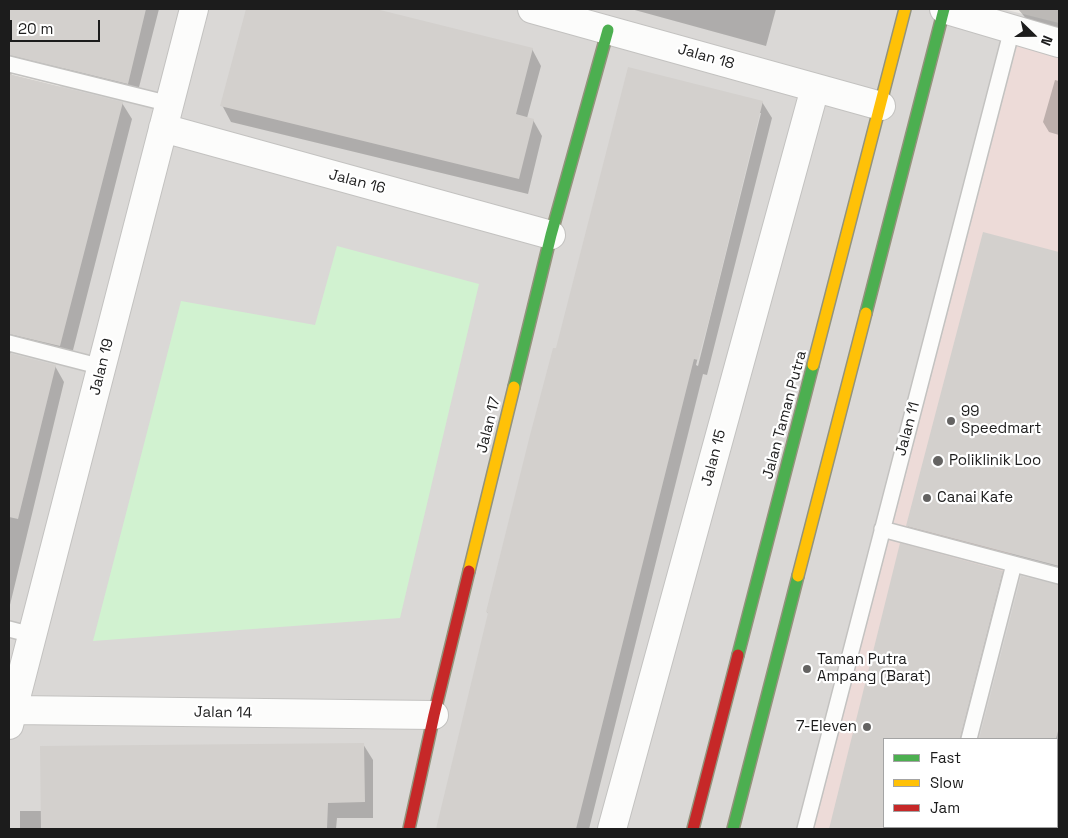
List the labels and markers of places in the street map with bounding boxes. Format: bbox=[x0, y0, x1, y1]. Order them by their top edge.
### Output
place label: 99 Speedmart bbox=[961, 403, 1041, 438]
marker: 99 Speedmart bbox=[945, 415, 957, 427]
place label: Poliklinik Loo bbox=[949, 452, 1041, 470]
marker: Poliklinik Loo bbox=[931, 454, 945, 468]
place label: Canai Kafe bbox=[937, 489, 1013, 507]
marker: Canai Kafe bbox=[921, 492, 933, 504]
place label: Taman Putra Ampang (Barat) bbox=[817, 651, 931, 686]
marker: Taman Putra Ampang (Barat) bbox=[801, 663, 813, 675]
place label: 7-Eleven bbox=[796, 718, 857, 736]
marker: 7-Eleven bbox=[861, 721, 873, 733]

